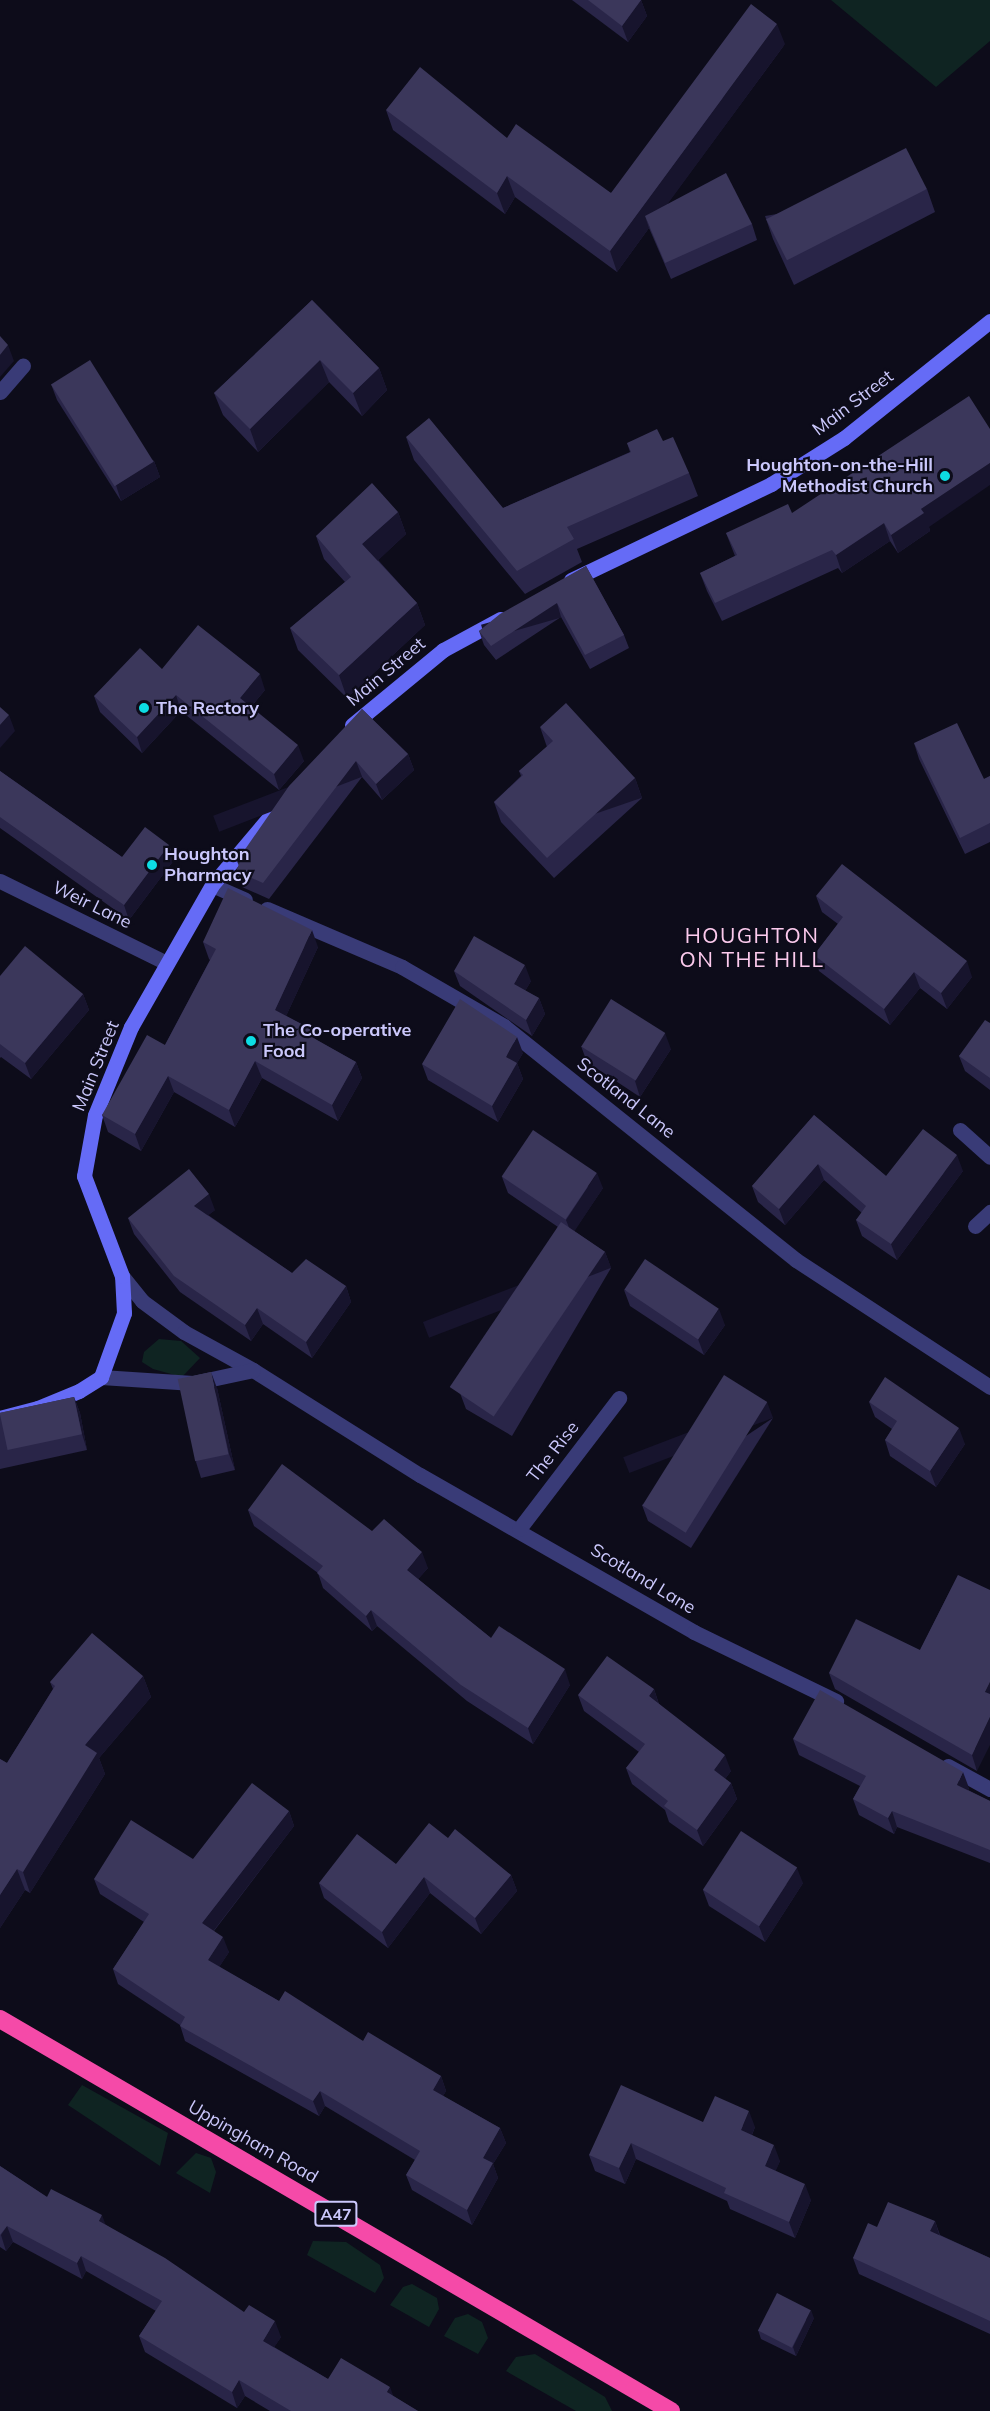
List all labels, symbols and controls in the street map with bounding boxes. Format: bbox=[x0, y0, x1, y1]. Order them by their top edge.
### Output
street label: Main Street bbox=[808, 366, 898, 440]
place label: Houghton-on-the-Hill Methodist Church bbox=[746, 455, 933, 498]
marker: Houghton-on-the-Hill Methodist Church bbox=[938, 469, 952, 483]
street label: Main Street bbox=[342, 633, 430, 711]
place label: The Rectory bbox=[156, 697, 259, 719]
marker: The Rectory bbox=[137, 701, 151, 715]
place label: Houghton Pharmacy bbox=[164, 844, 251, 886]
marker: Houghton Pharmacy bbox=[145, 858, 159, 872]
street label: Weir Lane bbox=[49, 877, 135, 933]
district label: HOUGHTON ON THE HILL bbox=[680, 922, 824, 972]
street label: Main Street bbox=[68, 1018, 124, 1114]
place label: The Co-operative Food bbox=[263, 1020, 411, 1062]
marker: The Co-operative Food bbox=[244, 1034, 258, 1048]
street label: Scotland Lane bbox=[573, 1053, 679, 1143]
street label: The Rise bbox=[523, 1417, 583, 1487]
street label: Scotland Lane bbox=[587, 1539, 699, 1619]
street label: Uppingham Road bbox=[184, 2096, 322, 2188]
road number: A47 bbox=[314, 2201, 358, 2227]

